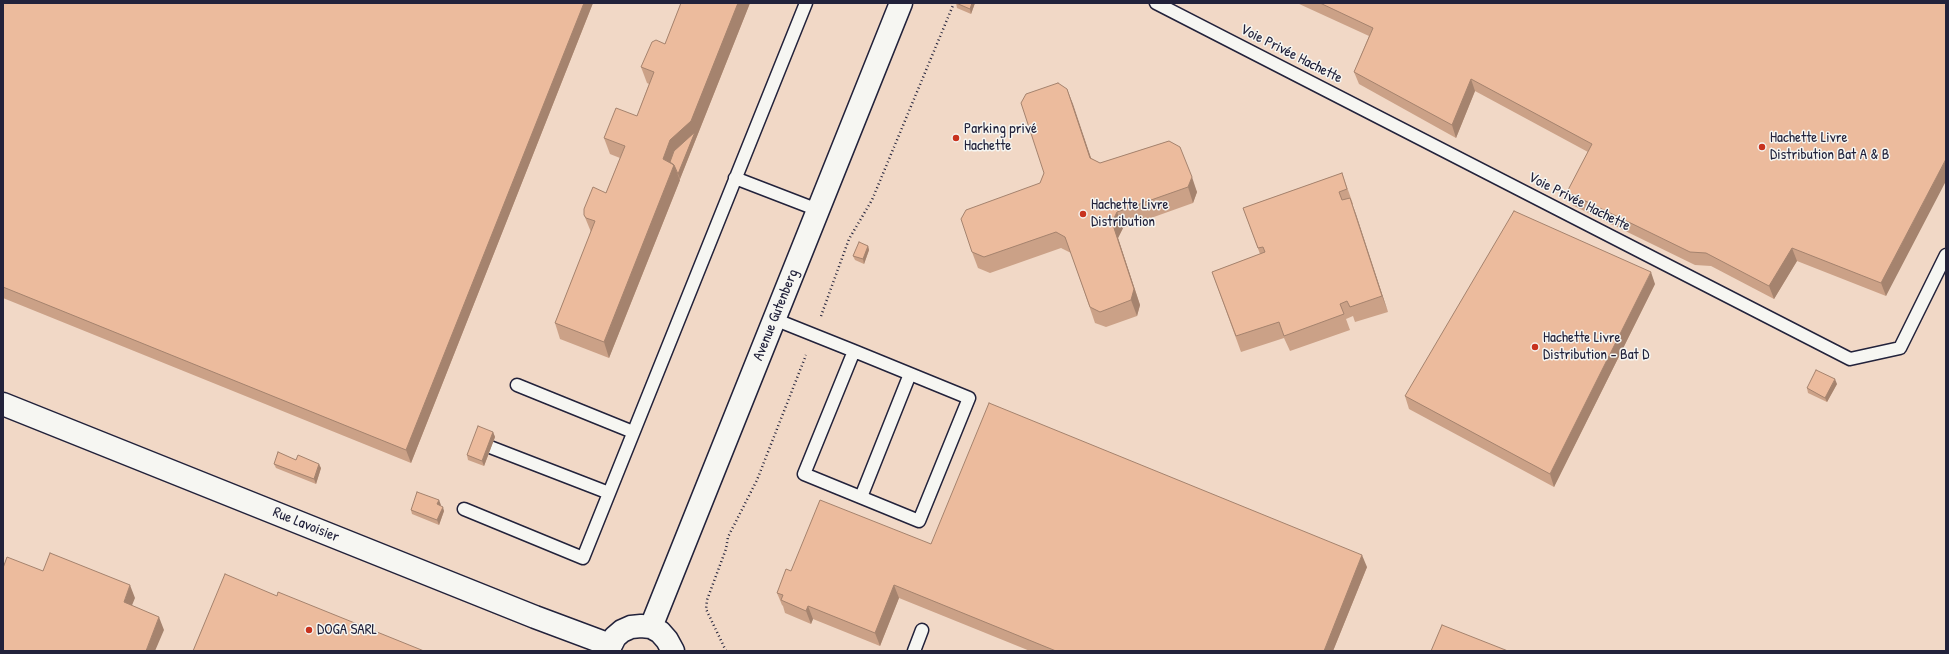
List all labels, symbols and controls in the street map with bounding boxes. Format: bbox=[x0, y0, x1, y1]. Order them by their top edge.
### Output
street label: Voie Privée Hachette bbox=[1237, 20, 1345, 88]
place label: Parking privé Hachette bbox=[964, 120, 1037, 155]
place label: Hachette Livre Distribution Bat A & B bbox=[1770, 129, 1889, 164]
marker: Parking privé Hachette bbox=[951, 133, 961, 143]
marker: Hachette Livre Distribution Bat A & B bbox=[1757, 142, 1767, 152]
street label: Voie Privée Hachette bbox=[1525, 168, 1633, 236]
place label: Hachette Livre Distribution bbox=[1091, 196, 1168, 231]
marker: Hachette Livre Distribution bbox=[1078, 209, 1088, 219]
street label: Avenue Gutenberg bbox=[749, 267, 803, 363]
place label: Hachette Livre Distribution - Bat D bbox=[1543, 329, 1649, 364]
marker: Hachette Livre Distribution - Bat D bbox=[1530, 342, 1540, 352]
street label: Rue Lavoisier bbox=[270, 504, 342, 546]
place label: DOGA SARL bbox=[317, 621, 377, 639]
marker: DOGA SARL bbox=[304, 625, 314, 635]

